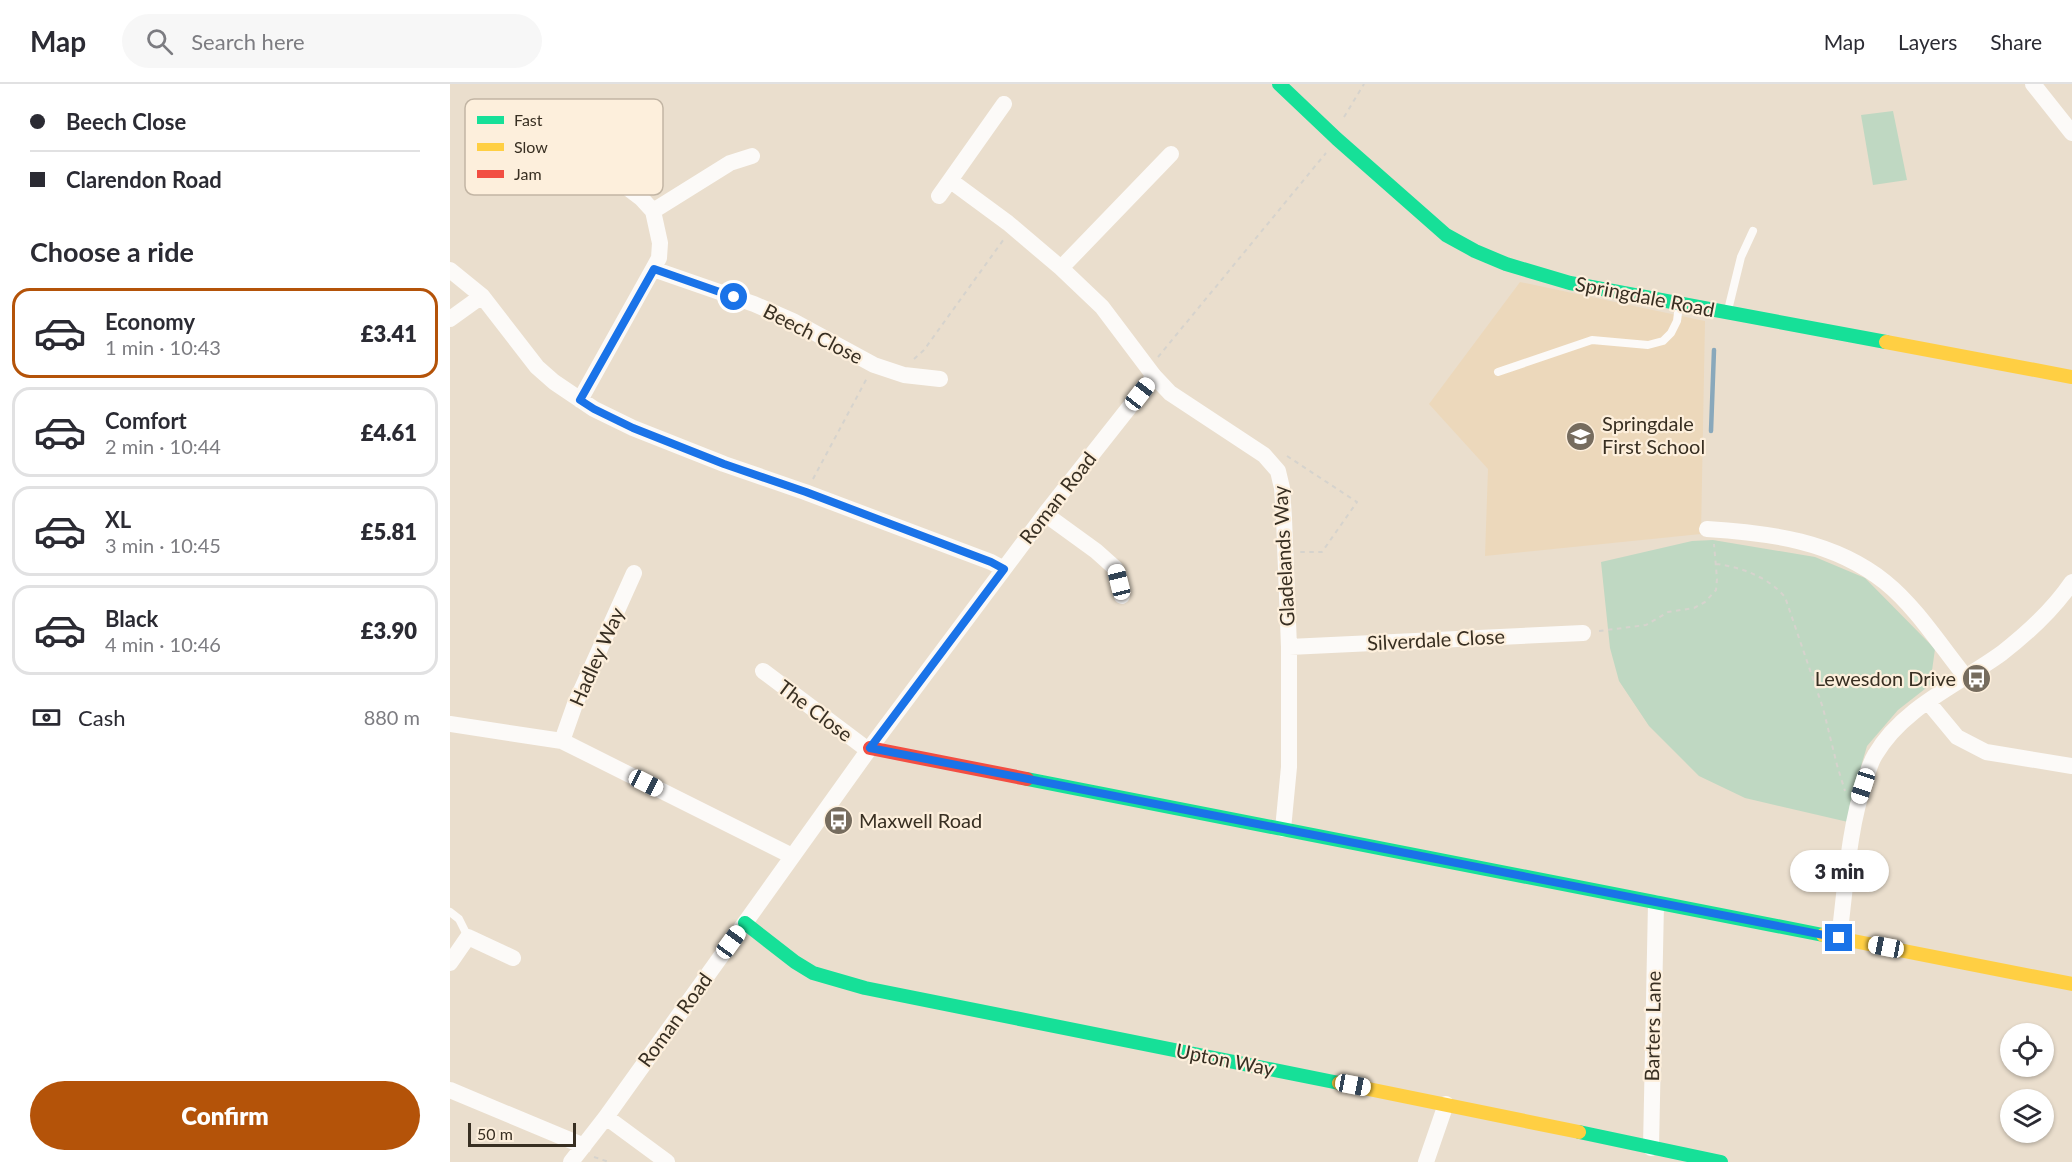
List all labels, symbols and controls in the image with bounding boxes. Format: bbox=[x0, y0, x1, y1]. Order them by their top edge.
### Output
search box bbox=[122, 14, 542, 68]
text: Map bbox=[30, 24, 86, 58]
icon: search bbox=[143, 25, 176, 58]
text: Search here bbox=[191, 28, 305, 55]
text: Map bbox=[1824, 29, 1865, 54]
text: Layers bbox=[1898, 29, 1957, 54]
text: Share bbox=[1990, 29, 2042, 54]
legend bbox=[465, 99, 663, 195]
text: Beech Close bbox=[66, 108, 186, 135]
text: Fast bbox=[514, 110, 543, 129]
text: Slow bbox=[514, 137, 548, 156]
text: Jam bbox=[514, 164, 542, 183]
text: Clarendon Road bbox=[66, 166, 222, 193]
text: Choose a ride bbox=[30, 235, 194, 268]
street label: Springdale Road bbox=[1574, 271, 1717, 321]
route start bbox=[720, 283, 747, 310]
street label: Beech Close bbox=[760, 298, 867, 368]
icon: car bbox=[33, 306, 87, 360]
text: Economy bbox=[105, 308, 195, 335]
text: £3.41 bbox=[361, 320, 417, 347]
text: 1 min · 10:43 bbox=[105, 335, 221, 359]
car bbox=[1122, 374, 1158, 414]
icon: car bbox=[33, 405, 87, 459]
text: Comfort bbox=[105, 407, 187, 434]
place label: Springdale First School bbox=[1602, 411, 1705, 458]
text: £4.61 bbox=[361, 419, 417, 446]
school or university icon: Springdale First School bbox=[1565, 420, 1597, 452]
text: 2 min · 10:44 bbox=[105, 434, 221, 458]
street label: Roman Road bbox=[1014, 447, 1101, 548]
street label: Gladelands Way bbox=[1267, 484, 1299, 627]
icon: car bbox=[33, 504, 87, 558]
text: XL bbox=[105, 506, 131, 533]
text: £5.81 bbox=[361, 518, 417, 545]
text: 3 min · 10:45 bbox=[105, 533, 221, 557]
car bbox=[1106, 562, 1132, 602]
icon: car bbox=[33, 603, 87, 657]
street label: Hadley Way bbox=[564, 603, 629, 710]
text: Black bbox=[105, 605, 158, 632]
text: £3.90 bbox=[361, 617, 417, 644]
street label: Silverdale Close bbox=[1366, 623, 1505, 655]
text: 4 min · 10:46 bbox=[105, 632, 221, 656]
bus stop icon: Lewesdon Drive bbox=[1961, 663, 1993, 695]
place label: Lewesdon Drive bbox=[1815, 666, 1956, 690]
street label: The Close bbox=[774, 674, 858, 746]
icon: cash bbox=[30, 701, 63, 734]
text: Cash bbox=[78, 704, 125, 731]
text: 880 m bbox=[364, 705, 420, 729]
car bbox=[1849, 766, 1877, 806]
car bbox=[626, 767, 666, 799]
bus stop icon: Maxwell Road bbox=[822, 805, 854, 837]
place label: Maxwell Road bbox=[859, 808, 982, 832]
callout: 3 min bbox=[1790, 851, 1888, 893]
text: 3 min bbox=[1815, 859, 1864, 883]
car bbox=[713, 922, 749, 962]
route end bbox=[1825, 924, 1852, 951]
car bbox=[1867, 935, 1905, 959]
street label: Roman Road bbox=[632, 968, 716, 1071]
street label: Barters Lane bbox=[1639, 970, 1665, 1081]
map controls bbox=[2000, 1023, 2054, 1143]
button: locate bbox=[2000, 1023, 2054, 1077]
street label: Upton Way bbox=[1174, 1038, 1277, 1080]
car bbox=[1334, 1073, 1372, 1097]
button: Confirm bbox=[30, 1081, 420, 1150]
button: layers bbox=[2000, 1089, 2054, 1143]
scale bar bbox=[468, 1120, 576, 1148]
text: 50 m bbox=[477, 1124, 513, 1143]

